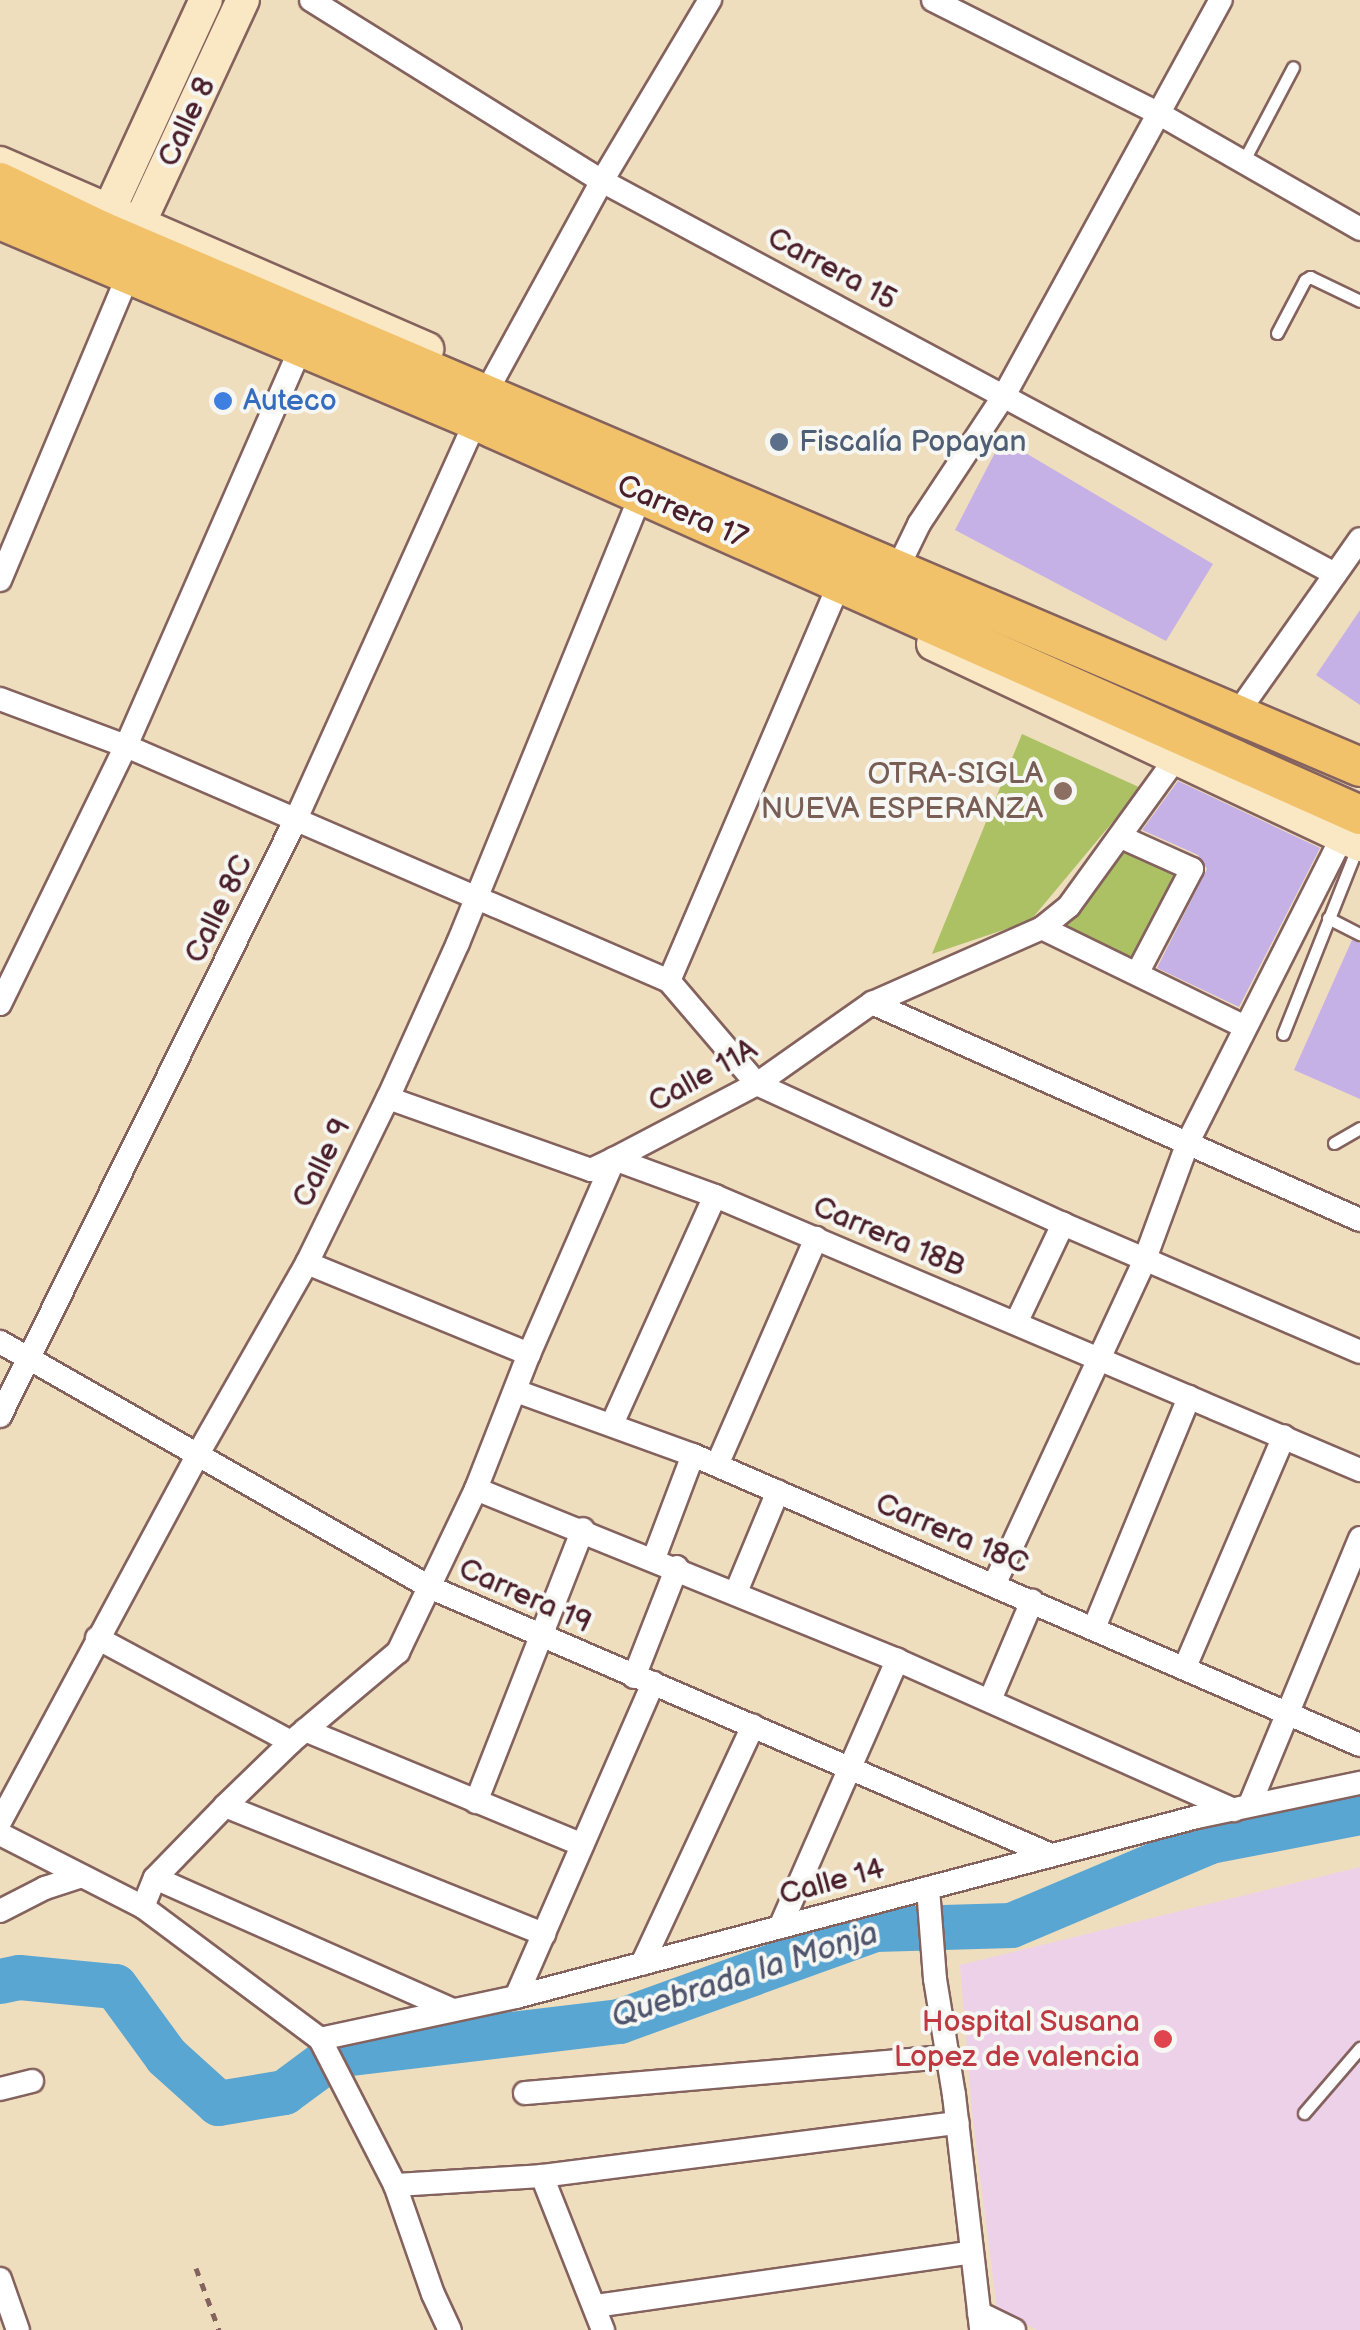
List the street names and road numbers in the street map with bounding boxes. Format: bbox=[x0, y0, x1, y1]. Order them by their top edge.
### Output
street label: Calle 8 bbox=[151, 71, 223, 173]
street label: Carrera 15 bbox=[761, 220, 903, 318]
street label: Carrera 17 bbox=[611, 467, 753, 557]
street label: Calle 8C bbox=[177, 849, 261, 969]
street label: Calle 11A bbox=[642, 1031, 764, 1121]
street label: Calle 9 bbox=[285, 1113, 359, 1213]
street label: Carrera 18B bbox=[807, 1189, 971, 1285]
street label: Carrera 18C bbox=[870, 1486, 1034, 1582]
street label: Carrera 19 bbox=[453, 1551, 597, 1641]
street label: Calle 14 bbox=[776, 1851, 888, 1913]

